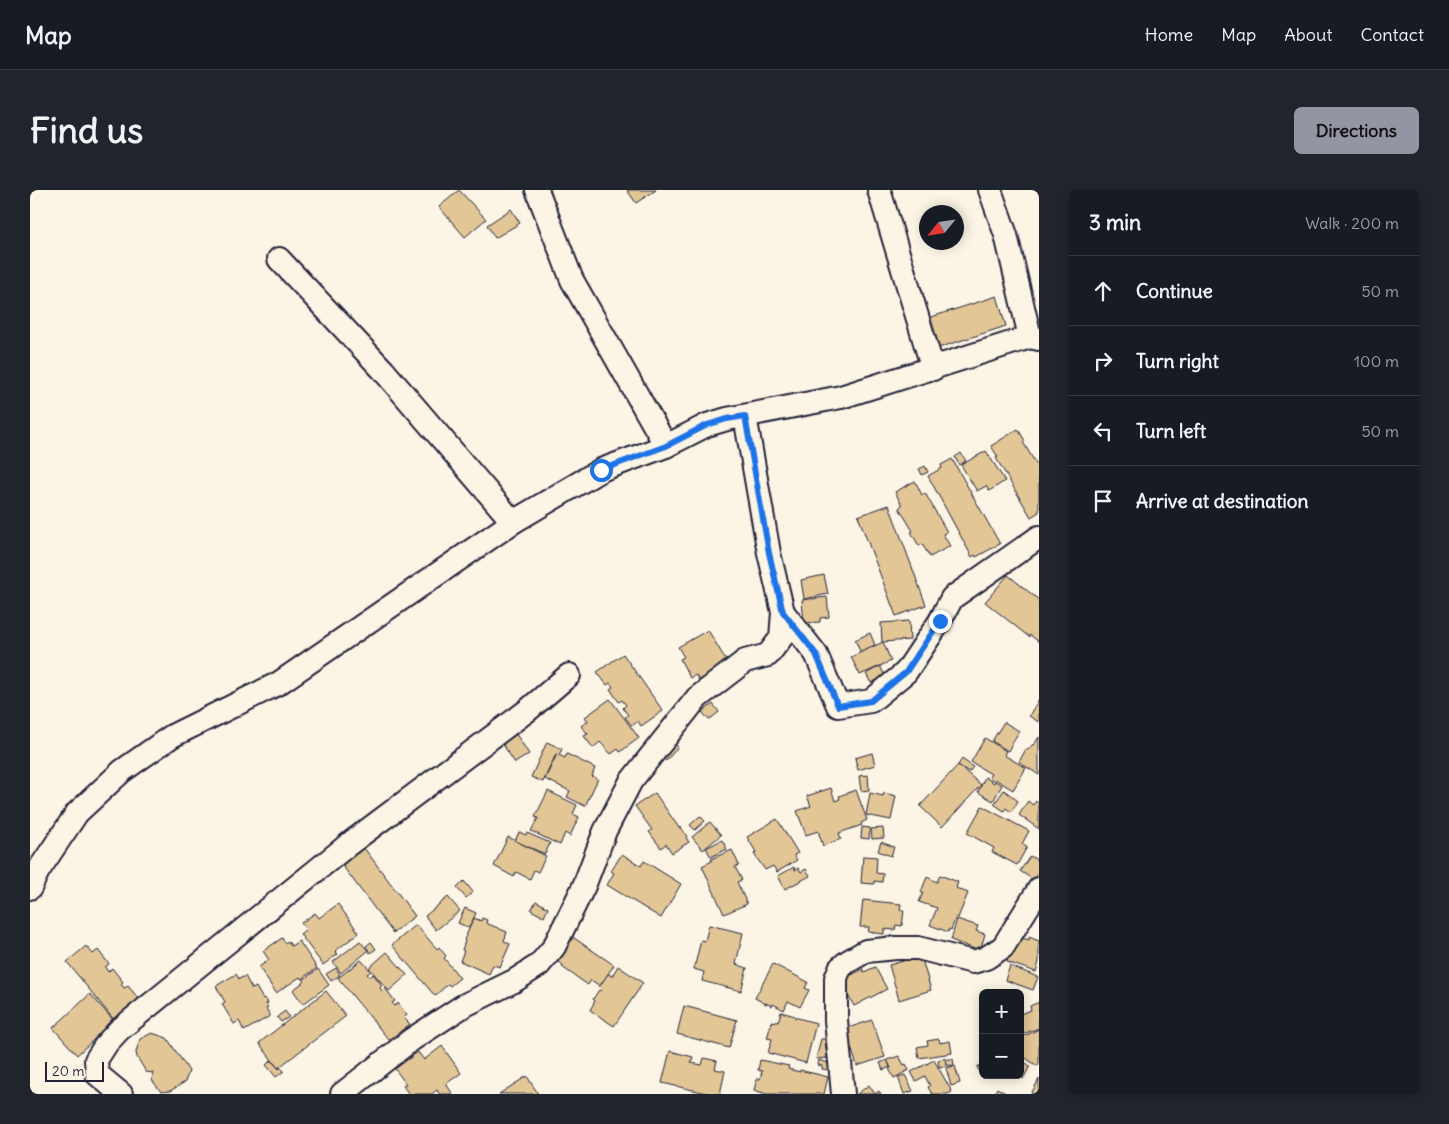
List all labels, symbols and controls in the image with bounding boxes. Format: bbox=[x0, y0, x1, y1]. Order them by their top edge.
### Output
text: Map bbox=[25, 20, 72, 50]
text: Home bbox=[1145, 23, 1193, 46]
text: Map bbox=[1221, 23, 1256, 46]
text: About bbox=[1284, 23, 1332, 46]
text: Contact bbox=[1360, 23, 1424, 46]
button: Directions bbox=[1294, 107, 1419, 154]
text: Find us bbox=[30, 108, 143, 152]
north arrow bbox=[919, 205, 964, 250]
text: 3 min bbox=[1089, 209, 1141, 236]
text: Walk · 200 m bbox=[1305, 213, 1399, 233]
icon: ahead bbox=[1089, 277, 1117, 305]
text: Continue bbox=[1136, 279, 1213, 303]
text: 50 m bbox=[1361, 281, 1399, 301]
icon: right bbox=[1089, 347, 1117, 375]
text: Turn right bbox=[1136, 349, 1219, 373]
text: 100 m bbox=[1354, 351, 1399, 371]
icon: left bbox=[1089, 417, 1117, 445]
text: Turn left bbox=[1136, 419, 1206, 443]
text: 50 m bbox=[1361, 421, 1399, 441]
route start bbox=[590, 459, 613, 482]
icon: arrive bbox=[1089, 487, 1117, 515]
text: Arrive at destination bbox=[1136, 489, 1309, 513]
route end bbox=[929, 610, 952, 633]
map controls bbox=[979, 989, 1024, 1079]
button: + bbox=[979, 989, 1024, 1034]
button: − bbox=[979, 1034, 1024, 1079]
scale bar bbox=[45, 1059, 104, 1082]
text: 20 m bbox=[52, 1062, 85, 1080]

